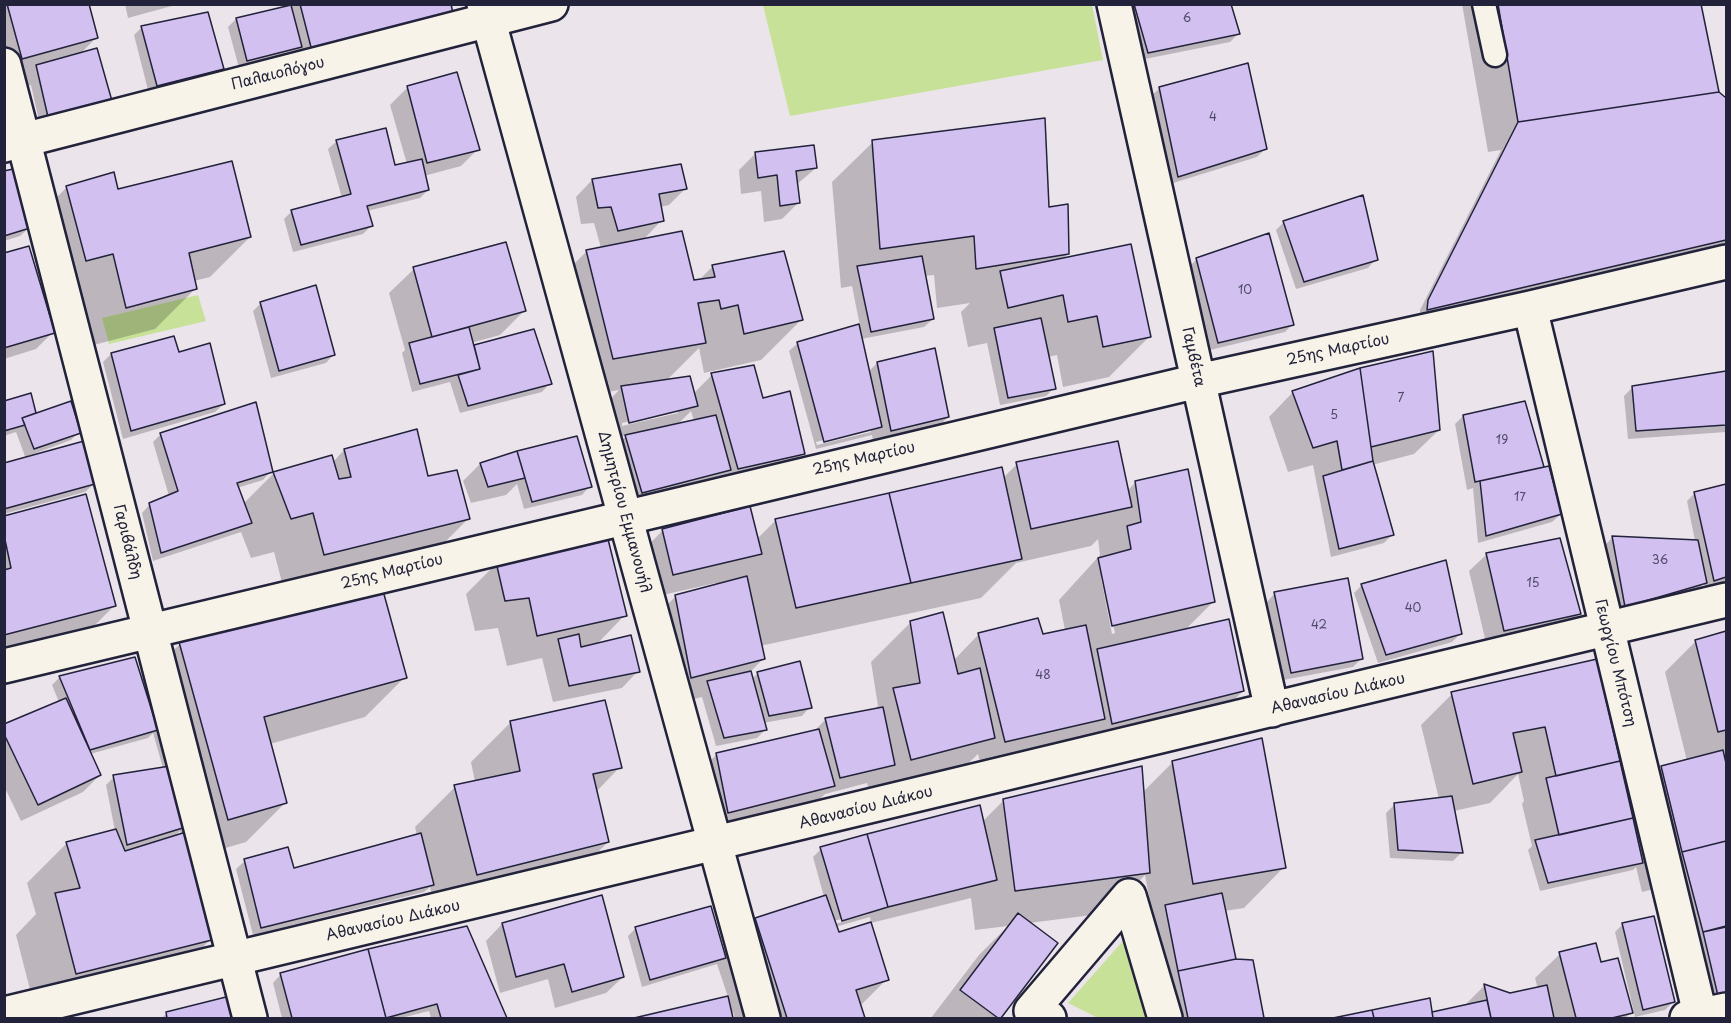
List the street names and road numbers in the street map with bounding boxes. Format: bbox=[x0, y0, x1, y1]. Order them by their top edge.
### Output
street label: Παλαιολόγου bbox=[230, 54, 326, 94]
street label: Γαμβέτα bbox=[1177, 325, 1209, 389]
street label: 25ης Μαρτίου bbox=[1285, 330, 1391, 370]
street label: Δημητρίου Εμμανουήλ bbox=[594, 429, 654, 595]
street label: 25ης Μαρτίου bbox=[811, 438, 917, 480]
street label: Γαριβάλδη bbox=[109, 503, 145, 581]
street label: 25ης Μαρτίου bbox=[339, 551, 445, 593]
street label: Γεωργίου Μπότση bbox=[1590, 597, 1640, 729]
street label: Αθανασίου Διάκου bbox=[1269, 670, 1407, 718]
street label: Αθανασίου Διάκου bbox=[797, 783, 935, 833]
street label: Αθανασίου Διάκου bbox=[324, 897, 462, 945]

